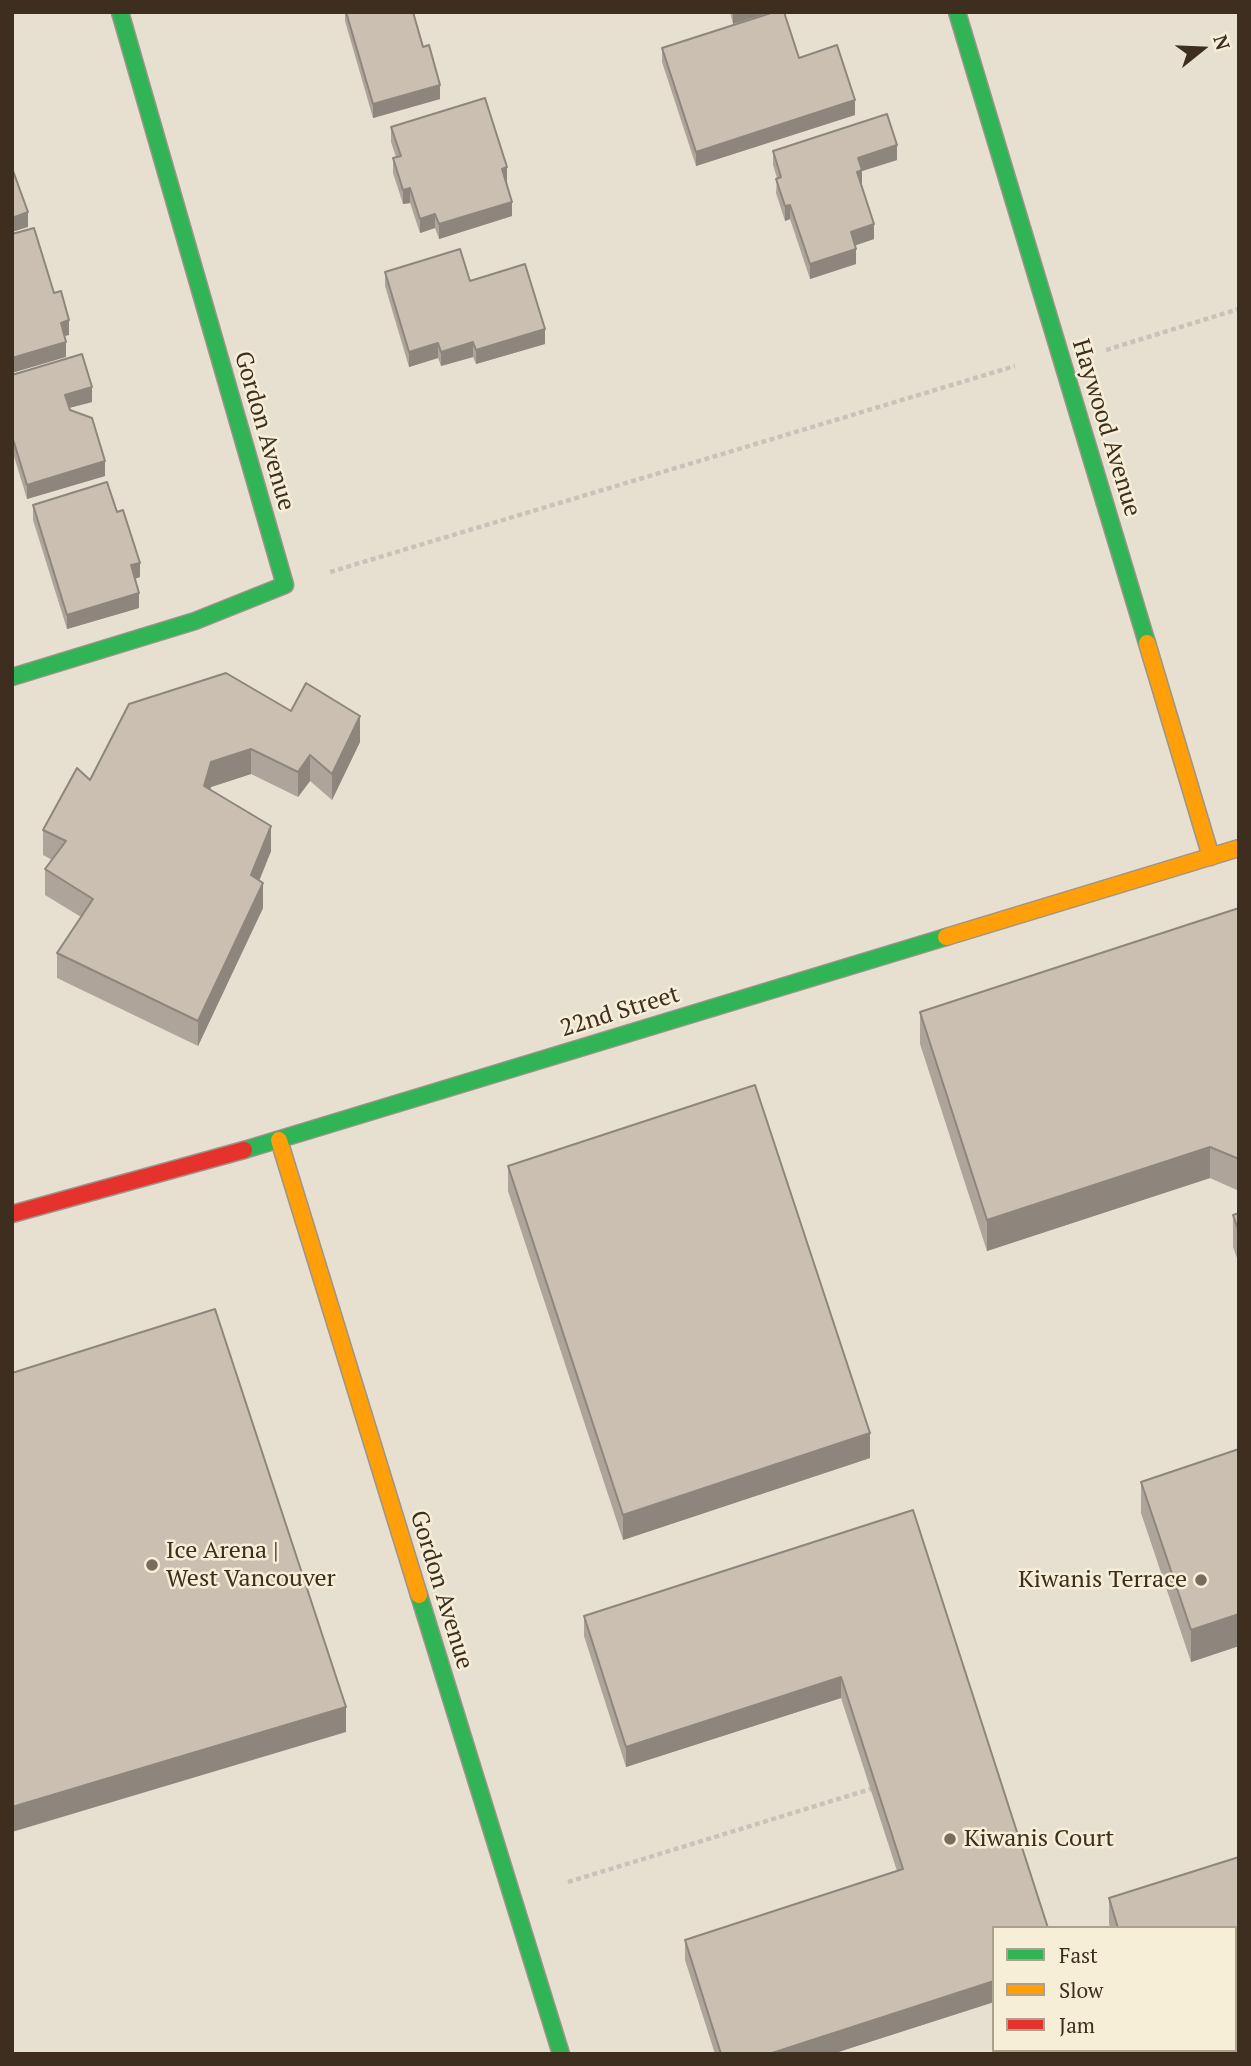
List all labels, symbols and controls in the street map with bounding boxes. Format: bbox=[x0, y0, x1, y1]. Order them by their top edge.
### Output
north arrow bbox=[1167, 14, 1237, 84]
text: N bbox=[1208, 32, 1237, 53]
street label: Haywood Avenue bbox=[1065, 336, 1147, 520]
street label: Gordon Avenue bbox=[228, 348, 300, 514]
street label: 22nd Street bbox=[557, 980, 683, 1044]
street label: Gordon Avenue bbox=[403, 1507, 479, 1673]
place label: Ice Arena | West Vancouver bbox=[166, 1537, 336, 1593]
marker: Ice Arena | West Vancouver bbox=[144, 1557, 160, 1573]
place label: Kiwanis Terrace bbox=[1018, 1566, 1187, 1594]
marker: Kiwanis Terrace bbox=[1193, 1572, 1209, 1588]
place label: Kiwanis Court bbox=[964, 1825, 1114, 1853]
marker: Kiwanis Court bbox=[942, 1831, 958, 1847]
legend bbox=[992, 1926, 1237, 2052]
text: Fast bbox=[1059, 1941, 1098, 1969]
text: Slow bbox=[1059, 1976, 1103, 2004]
text: Jam bbox=[1059, 2011, 1095, 2039]

